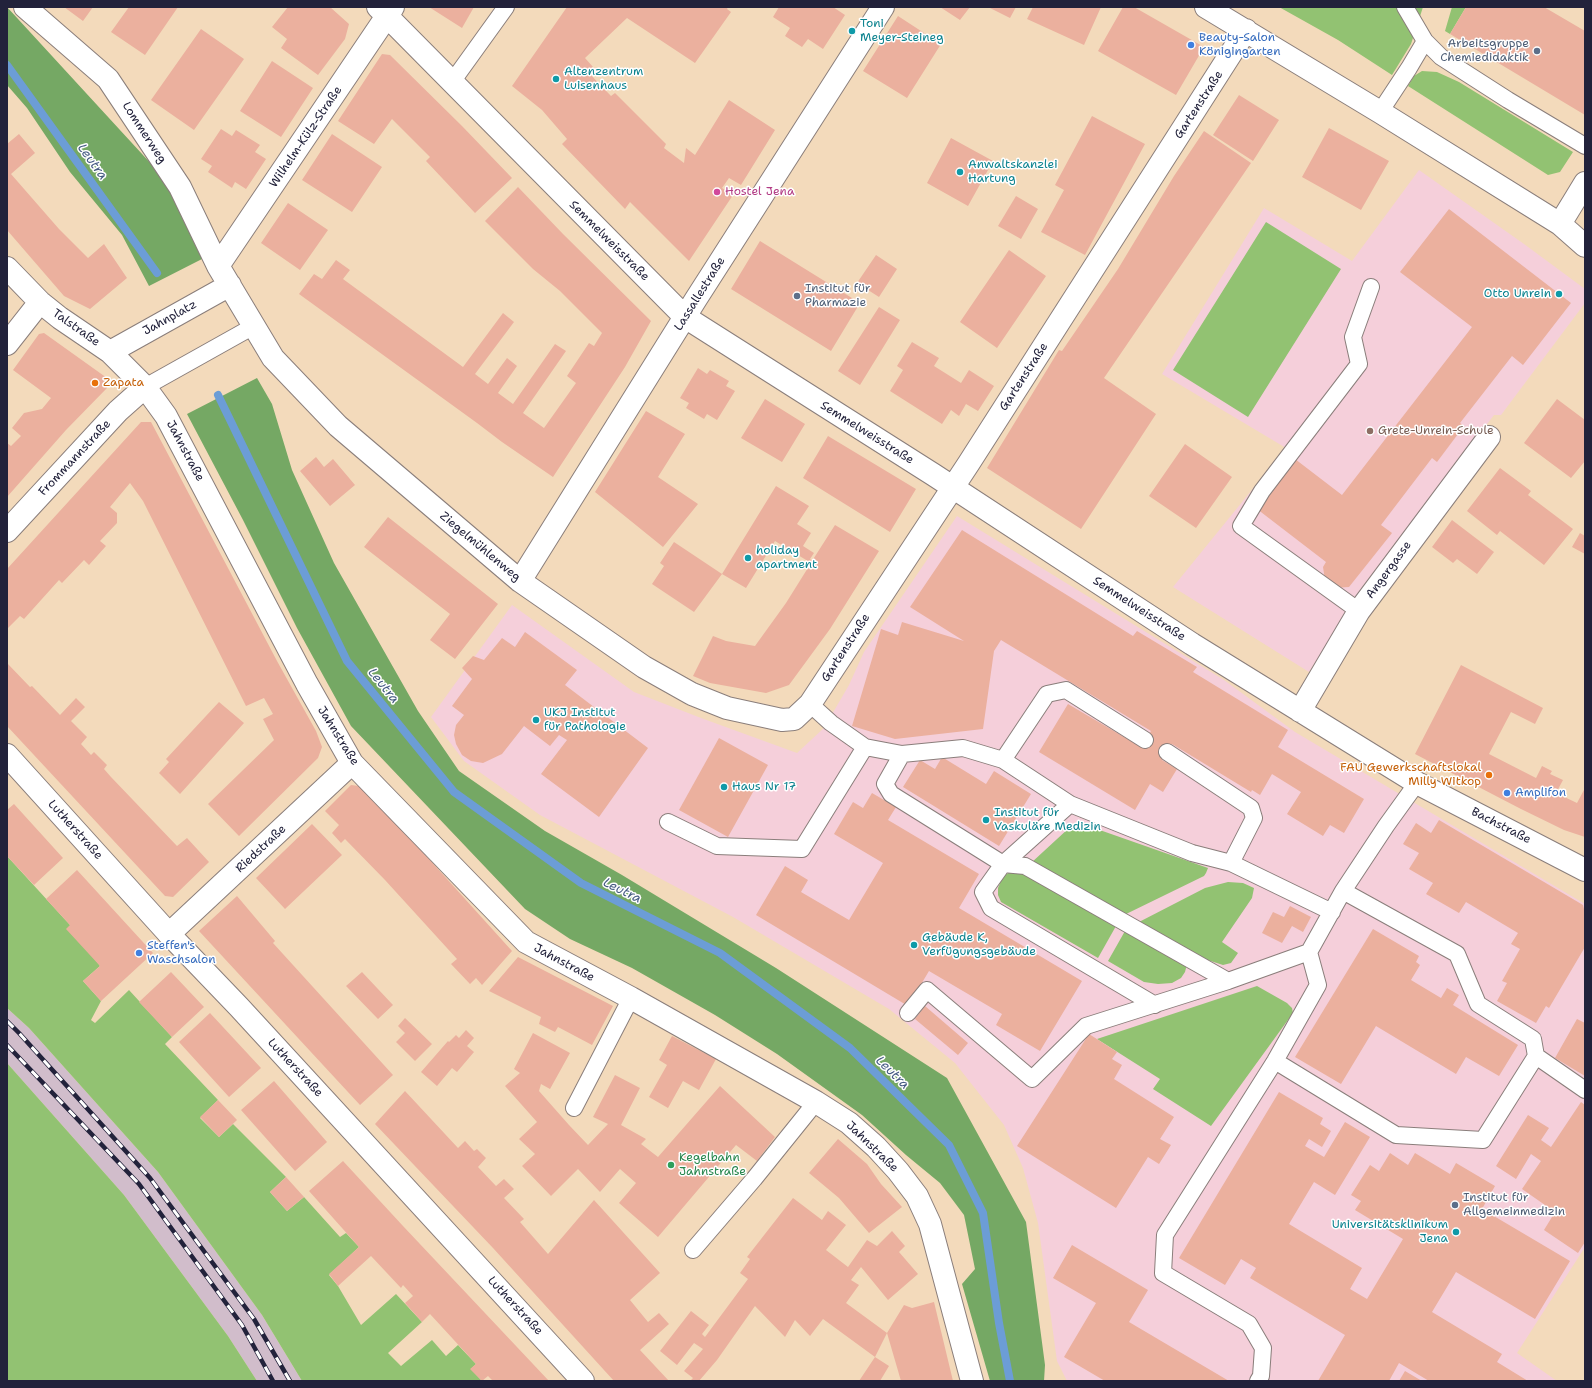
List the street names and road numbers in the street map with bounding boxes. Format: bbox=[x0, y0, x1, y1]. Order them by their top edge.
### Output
street label: Gartenstraße bbox=[1172, 68, 1226, 142]
street label: Wilhelm-Külz-Straße bbox=[267, 84, 345, 190]
street label: Lommerweg bbox=[119, 99, 169, 167]
street label: Semmelweisstraße bbox=[566, 198, 652, 284]
street label: Lassallestraße bbox=[672, 254, 728, 334]
street label: Jahnplatz bbox=[141, 297, 199, 339]
street label: Talstraße bbox=[49, 306, 103, 350]
street label: Gartenstraße bbox=[997, 340, 1051, 414]
street label: Semmelweisstraße bbox=[818, 398, 916, 468]
street label: Frommannstraße bbox=[36, 417, 114, 499]
street label: Jahnstraße bbox=[163, 418, 207, 484]
street label: Ziegelmühlenweg bbox=[437, 509, 523, 585]
street label: Angergasse bbox=[1363, 538, 1415, 602]
street label: Semmelweisstraße bbox=[1090, 574, 1188, 644]
street label: Gartenstraße bbox=[819, 611, 873, 685]
street label: Jahnstraße bbox=[314, 704, 362, 768]
street label: Lutherstraße bbox=[45, 797, 105, 863]
street label: Bachstraße bbox=[1469, 805, 1533, 847]
street label: Riedstraße bbox=[233, 822, 289, 876]
street label: Jahnstraße bbox=[531, 941, 597, 985]
street label: Lutherstraße bbox=[264, 1036, 326, 1100]
street label: Jahnstraße bbox=[843, 1119, 901, 1175]
street label: Lutherstraße bbox=[484, 1274, 546, 1338]

